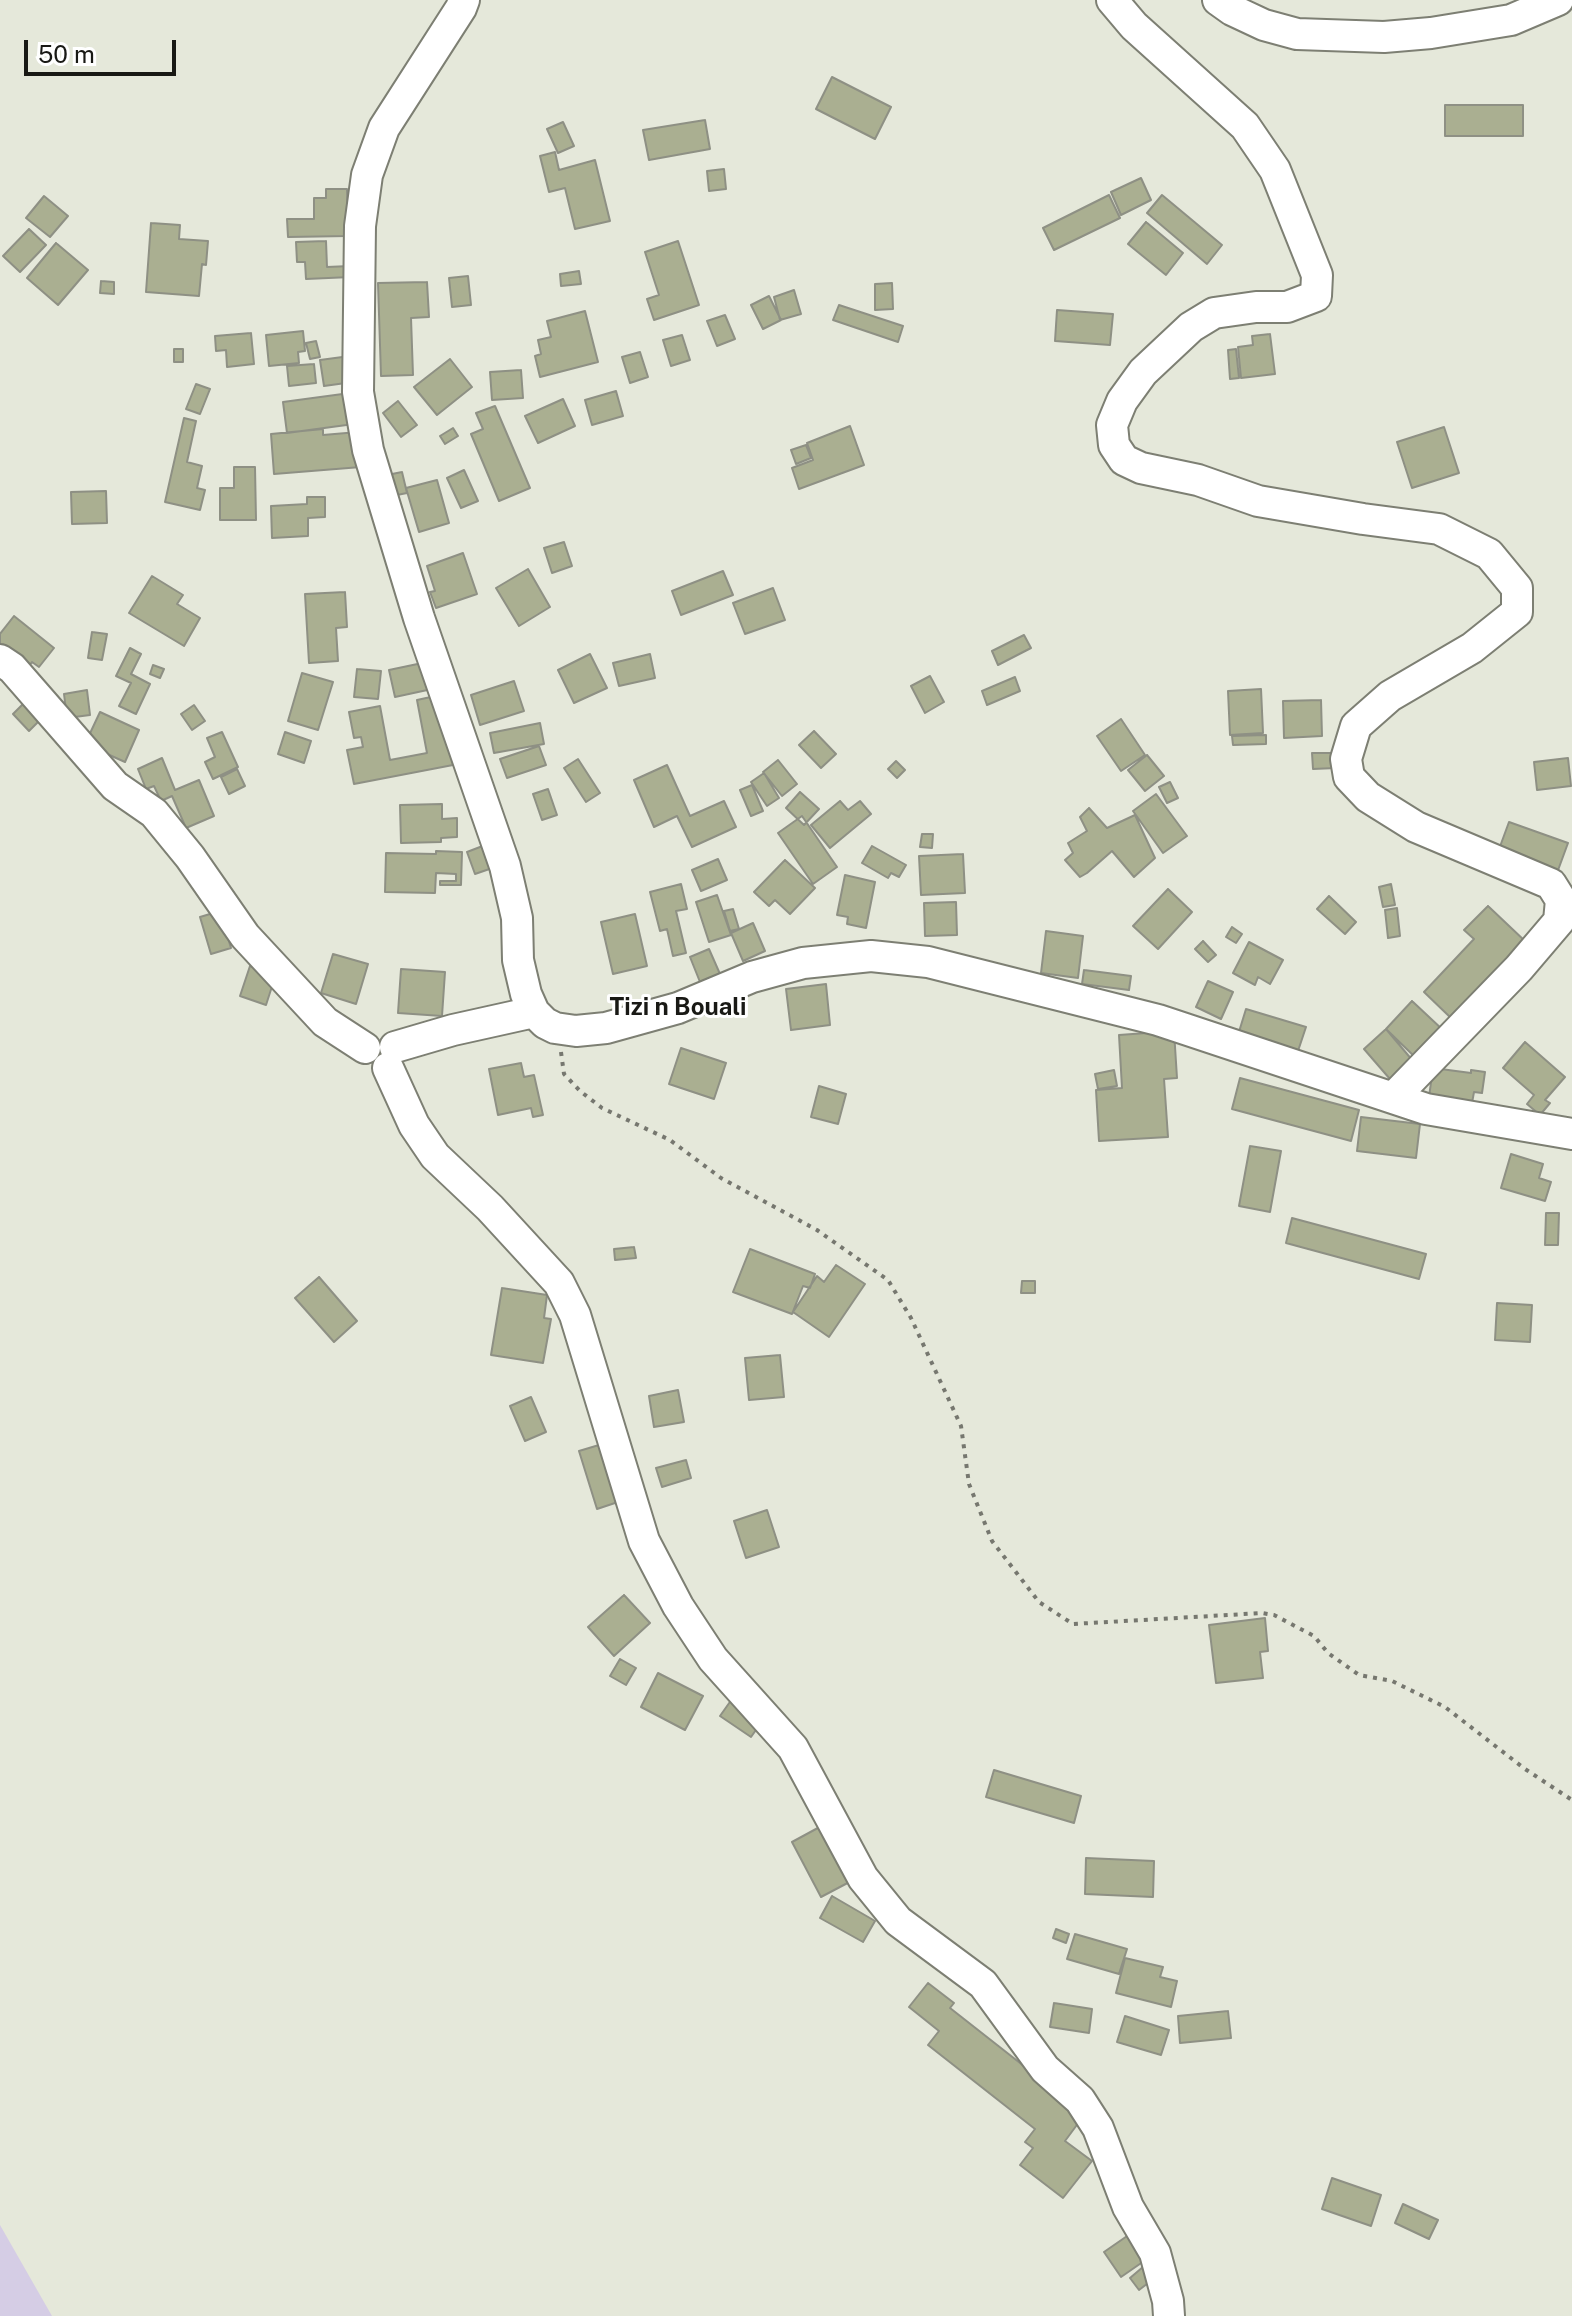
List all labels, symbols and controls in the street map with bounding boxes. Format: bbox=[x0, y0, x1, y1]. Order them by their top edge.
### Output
scale bar bbox=[28, 24, 180, 74]
text: 50 m bbox=[38, 40, 95, 68]
district label: Tizi n Bouali bbox=[610, 994, 746, 1022]

